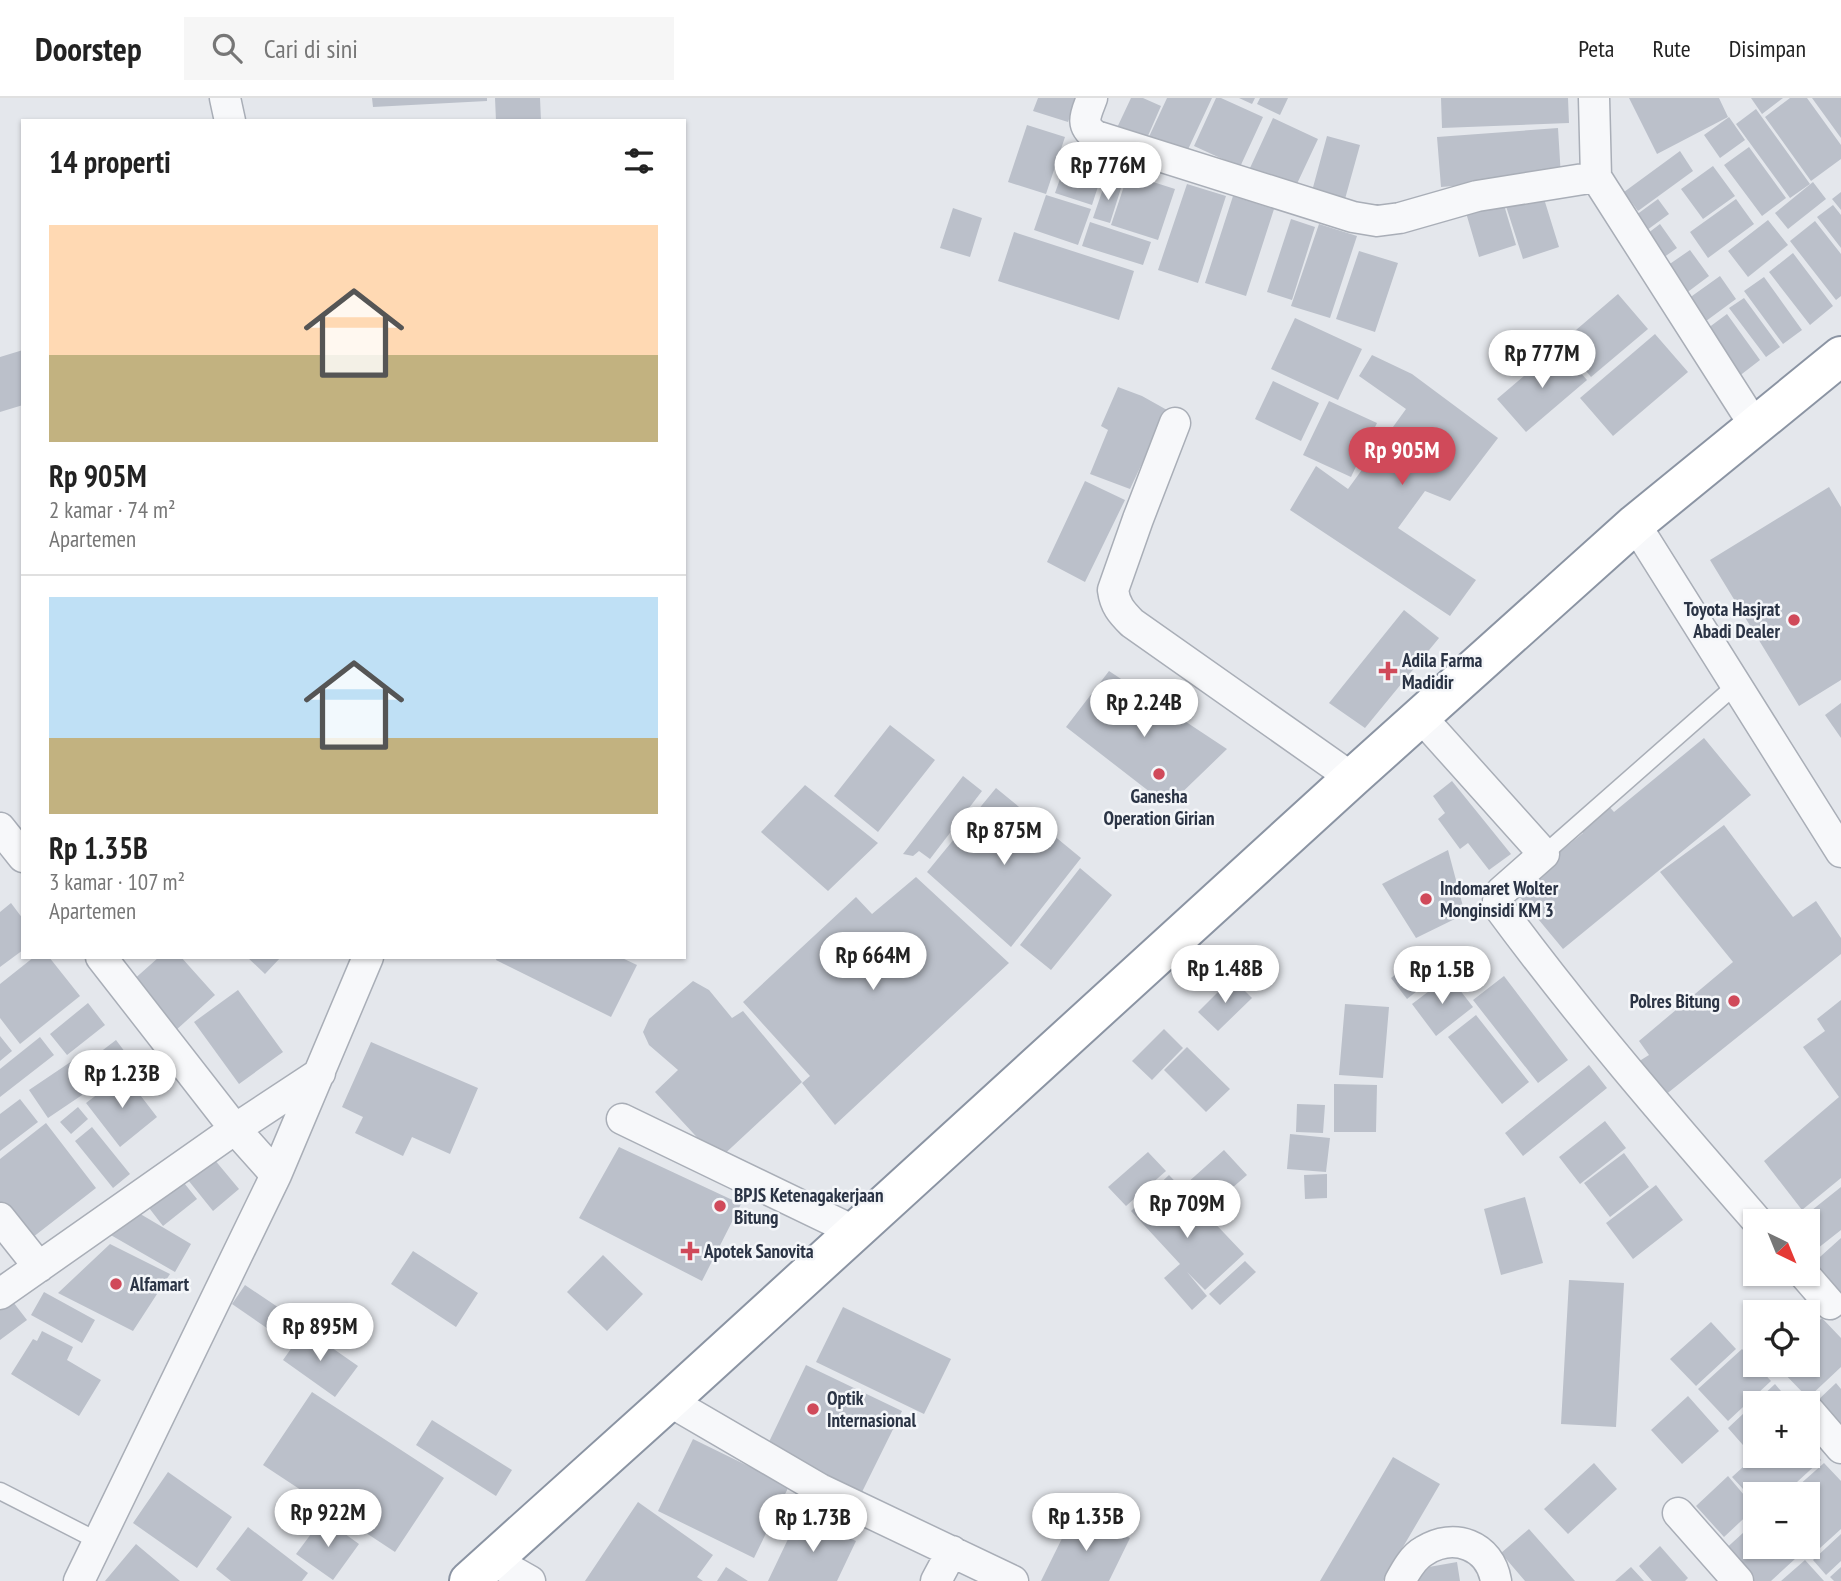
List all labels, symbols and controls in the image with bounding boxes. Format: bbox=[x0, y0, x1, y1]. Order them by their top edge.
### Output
search box bbox=[184, 17, 674, 80]
text: Doorstep bbox=[35, 27, 142, 70]
icon: search bbox=[208, 29, 246, 67]
text: Cari di sini bbox=[264, 32, 358, 65]
text: Peta bbox=[1578, 33, 1614, 64]
text: Rute bbox=[1652, 33, 1691, 64]
text: Disimpan bbox=[1729, 33, 1806, 64]
text: 14 properti bbox=[49, 142, 171, 181]
icon: filters bbox=[620, 142, 658, 180]
pin: Rp 776M bbox=[1043, 142, 1173, 202]
text: Rp 776M bbox=[1071, 150, 1145, 179]
icon: home bbox=[291, 270, 417, 396]
pin: Rp 777M bbox=[1477, 330, 1607, 390]
text: Rp 777M bbox=[1505, 338, 1579, 367]
pin: Rp 905M bbox=[1337, 428, 1467, 487]
text: Rp 905M bbox=[1365, 435, 1439, 464]
text: Rp 905M bbox=[49, 456, 147, 495]
text: 2 kamar · 74 m² bbox=[49, 495, 176, 524]
text: Apartemen bbox=[49, 524, 136, 553]
place label: Toyota Hasjrat Abadi Dealer bbox=[1684, 597, 1780, 643]
marker: Toyota Hasjrat Abadi Dealer bbox=[1786, 612, 1802, 628]
icon: home bbox=[291, 642, 417, 768]
place label: Adila Farma Madidir bbox=[1401, 648, 1483, 694]
marker: Adila Farma Madidir bbox=[1380, 663, 1396, 679]
pin: Rp 2.24B bbox=[1072, 680, 1216, 739]
text: Rp 2.24B bbox=[1106, 687, 1182, 716]
marker: Ganesha Operation Girian bbox=[1151, 766, 1167, 782]
place label: Ganesha Operation Girian bbox=[1103, 784, 1215, 830]
pin: Rp 875M bbox=[939, 808, 1069, 867]
text: Rp 875M bbox=[967, 815, 1041, 844]
text: Rp 1.35B bbox=[49, 828, 148, 867]
text: 3 kamar · 107 m² bbox=[49, 867, 185, 896]
place label: Indomaret Wolter Monginsidi KM 3 bbox=[1440, 876, 1559, 922]
marker: Indomaret Wolter Monginsidi KM 3 bbox=[1418, 891, 1434, 907]
text: Apartemen bbox=[49, 896, 136, 925]
pin: Rp 664M bbox=[808, 932, 938, 992]
text: Rp 664M bbox=[836, 940, 910, 969]
pin: Rp 1.48B bbox=[1153, 946, 1297, 1005]
pin: Rp 1.5B bbox=[1377, 946, 1507, 1006]
text: Rp 1.48B bbox=[1187, 953, 1263, 982]
text: Rp 1.5B bbox=[1410, 954, 1474, 983]
place label: Polres Bitung bbox=[1630, 989, 1720, 1013]
marker: Polres Bitung bbox=[1726, 993, 1742, 1009]
pin: Rp 1.23B bbox=[50, 1051, 194, 1110]
text: Rp 1.23B bbox=[84, 1058, 160, 1087]
pin: Rp 709M bbox=[1122, 1180, 1252, 1240]
place label: BPJS Ketenagakerjaan Bitung bbox=[734, 1183, 883, 1229]
text: Rp 709M bbox=[1150, 1188, 1224, 1217]
marker: BPJS Ketenagakerjaan Bitung bbox=[712, 1198, 728, 1214]
north arrow bbox=[1743, 1209, 1820, 1286]
map controls bbox=[1743, 1209, 1820, 1559]
place label: Apotek Sanovita bbox=[703, 1239, 814, 1263]
marker: Apotek Sanovita bbox=[682, 1243, 698, 1259]
place label: Alfamart bbox=[129, 1272, 190, 1296]
marker: Alfamart bbox=[108, 1276, 124, 1292]
button: locate bbox=[1743, 1300, 1820, 1377]
pin: Rp 895M bbox=[255, 1304, 385, 1363]
text: Rp 895M bbox=[283, 1311, 357, 1340]
place label: Optik Internasional bbox=[827, 1386, 916, 1432]
button: + bbox=[1743, 1391, 1820, 1468]
marker: Optik Internasional bbox=[805, 1401, 821, 1417]
button: − bbox=[1743, 1482, 1820, 1559]
pin: Rp 922M bbox=[263, 1490, 393, 1549]
pin: Rp 1.73B bbox=[741, 1494, 885, 1554]
pin: Rp 1.35B bbox=[1014, 1494, 1158, 1553]
text: Rp 922M bbox=[291, 1497, 365, 1526]
text: Rp 1.35B bbox=[1048, 1501, 1124, 1530]
text: Rp 1.73B bbox=[775, 1502, 851, 1531]

